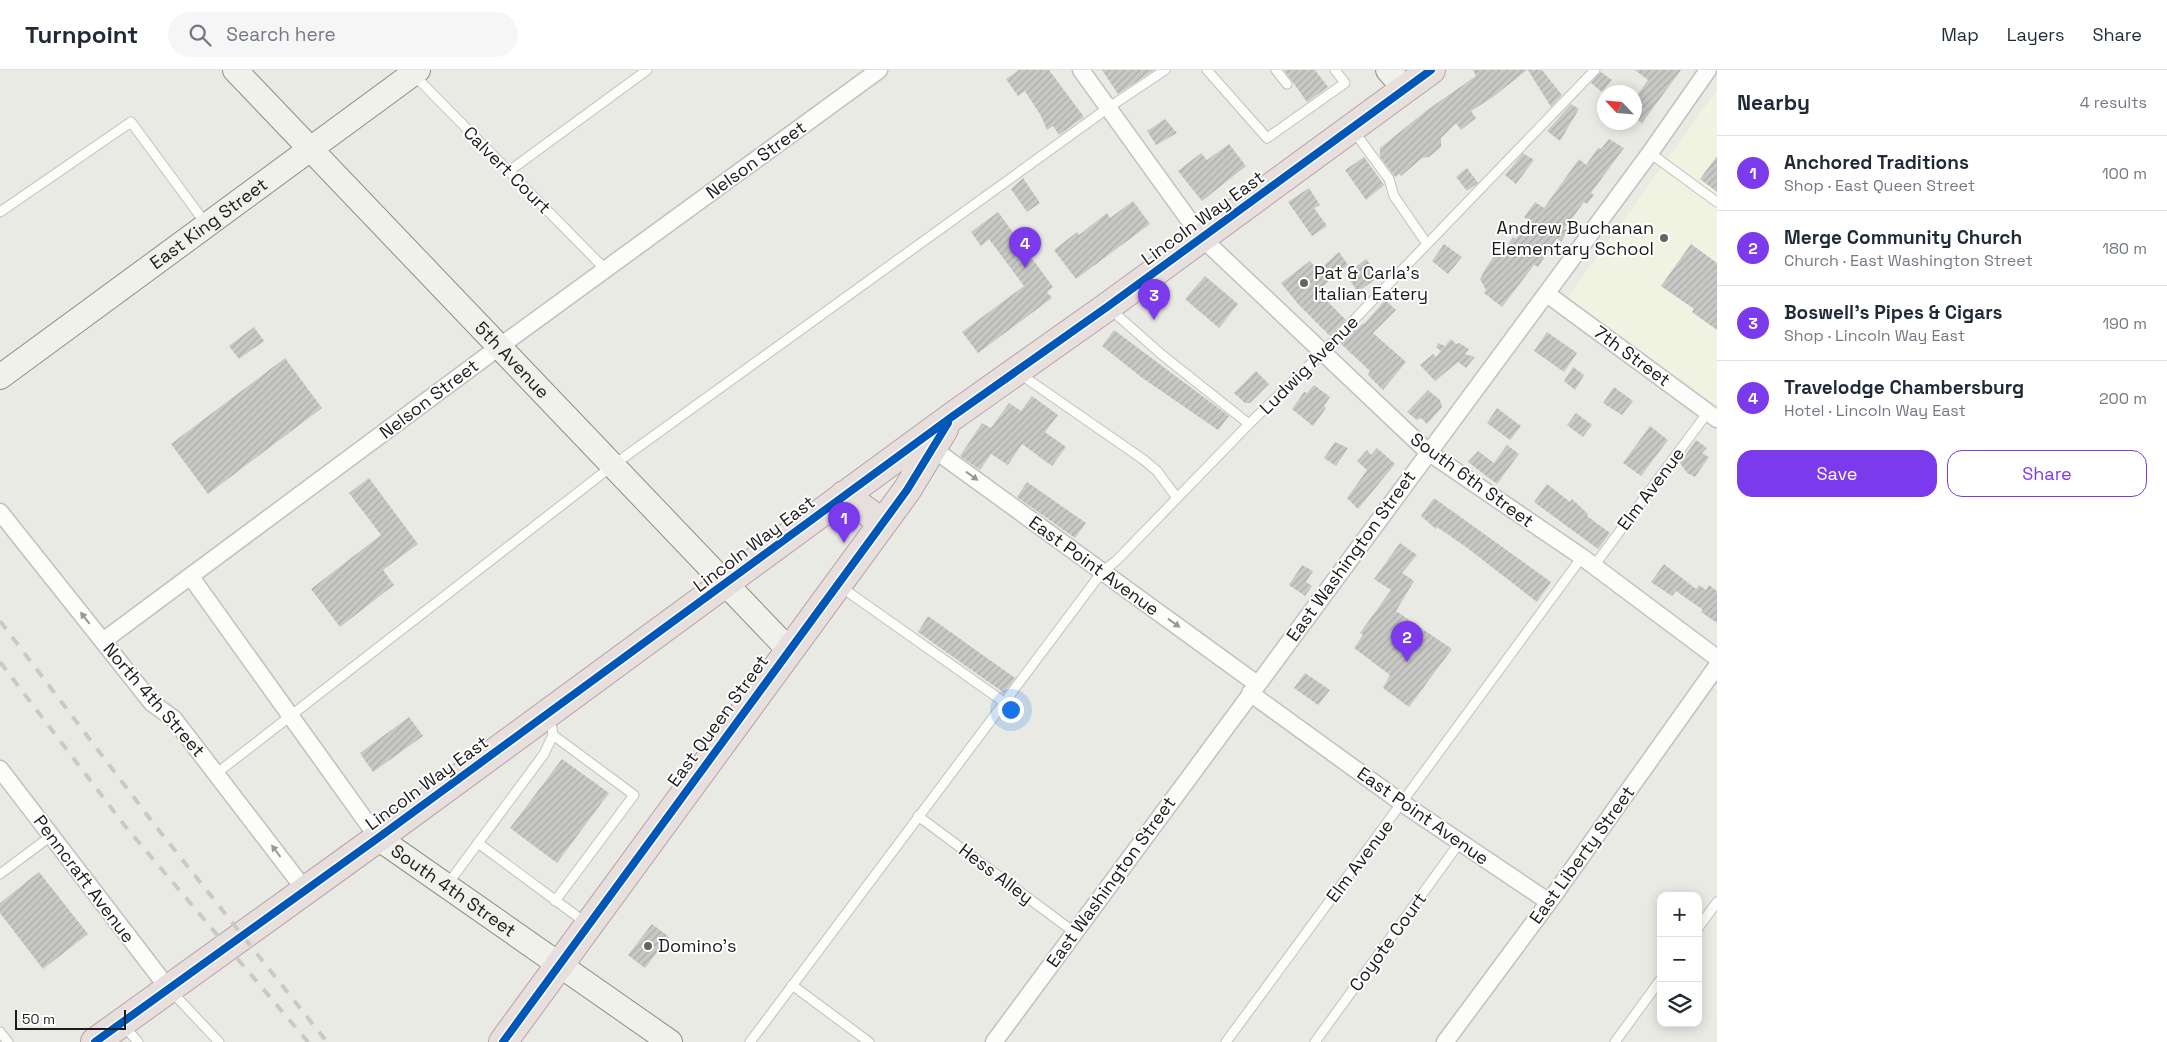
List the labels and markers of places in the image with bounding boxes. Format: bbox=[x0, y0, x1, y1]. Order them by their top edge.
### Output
place label: Andrew Buchanan Elementary School bbox=[1491, 216, 1654, 260]
pin: 4 bbox=[1009, 227, 1041, 268]
marker: Andrew Buchanan Elementary School bbox=[1658, 232, 1670, 244]
place label: Pat & Carla's Italian Eatery bbox=[1314, 261, 1428, 305]
marker: Pat & Carla's Italian Eatery bbox=[1298, 277, 1310, 289]
pin: 3 bbox=[1138, 279, 1170, 320]
pin: 1 bbox=[828, 502, 860, 543]
pin: 2 bbox=[1391, 621, 1423, 662]
place label: Domino's bbox=[658, 934, 736, 957]
marker: Domino's bbox=[642, 940, 654, 952]

